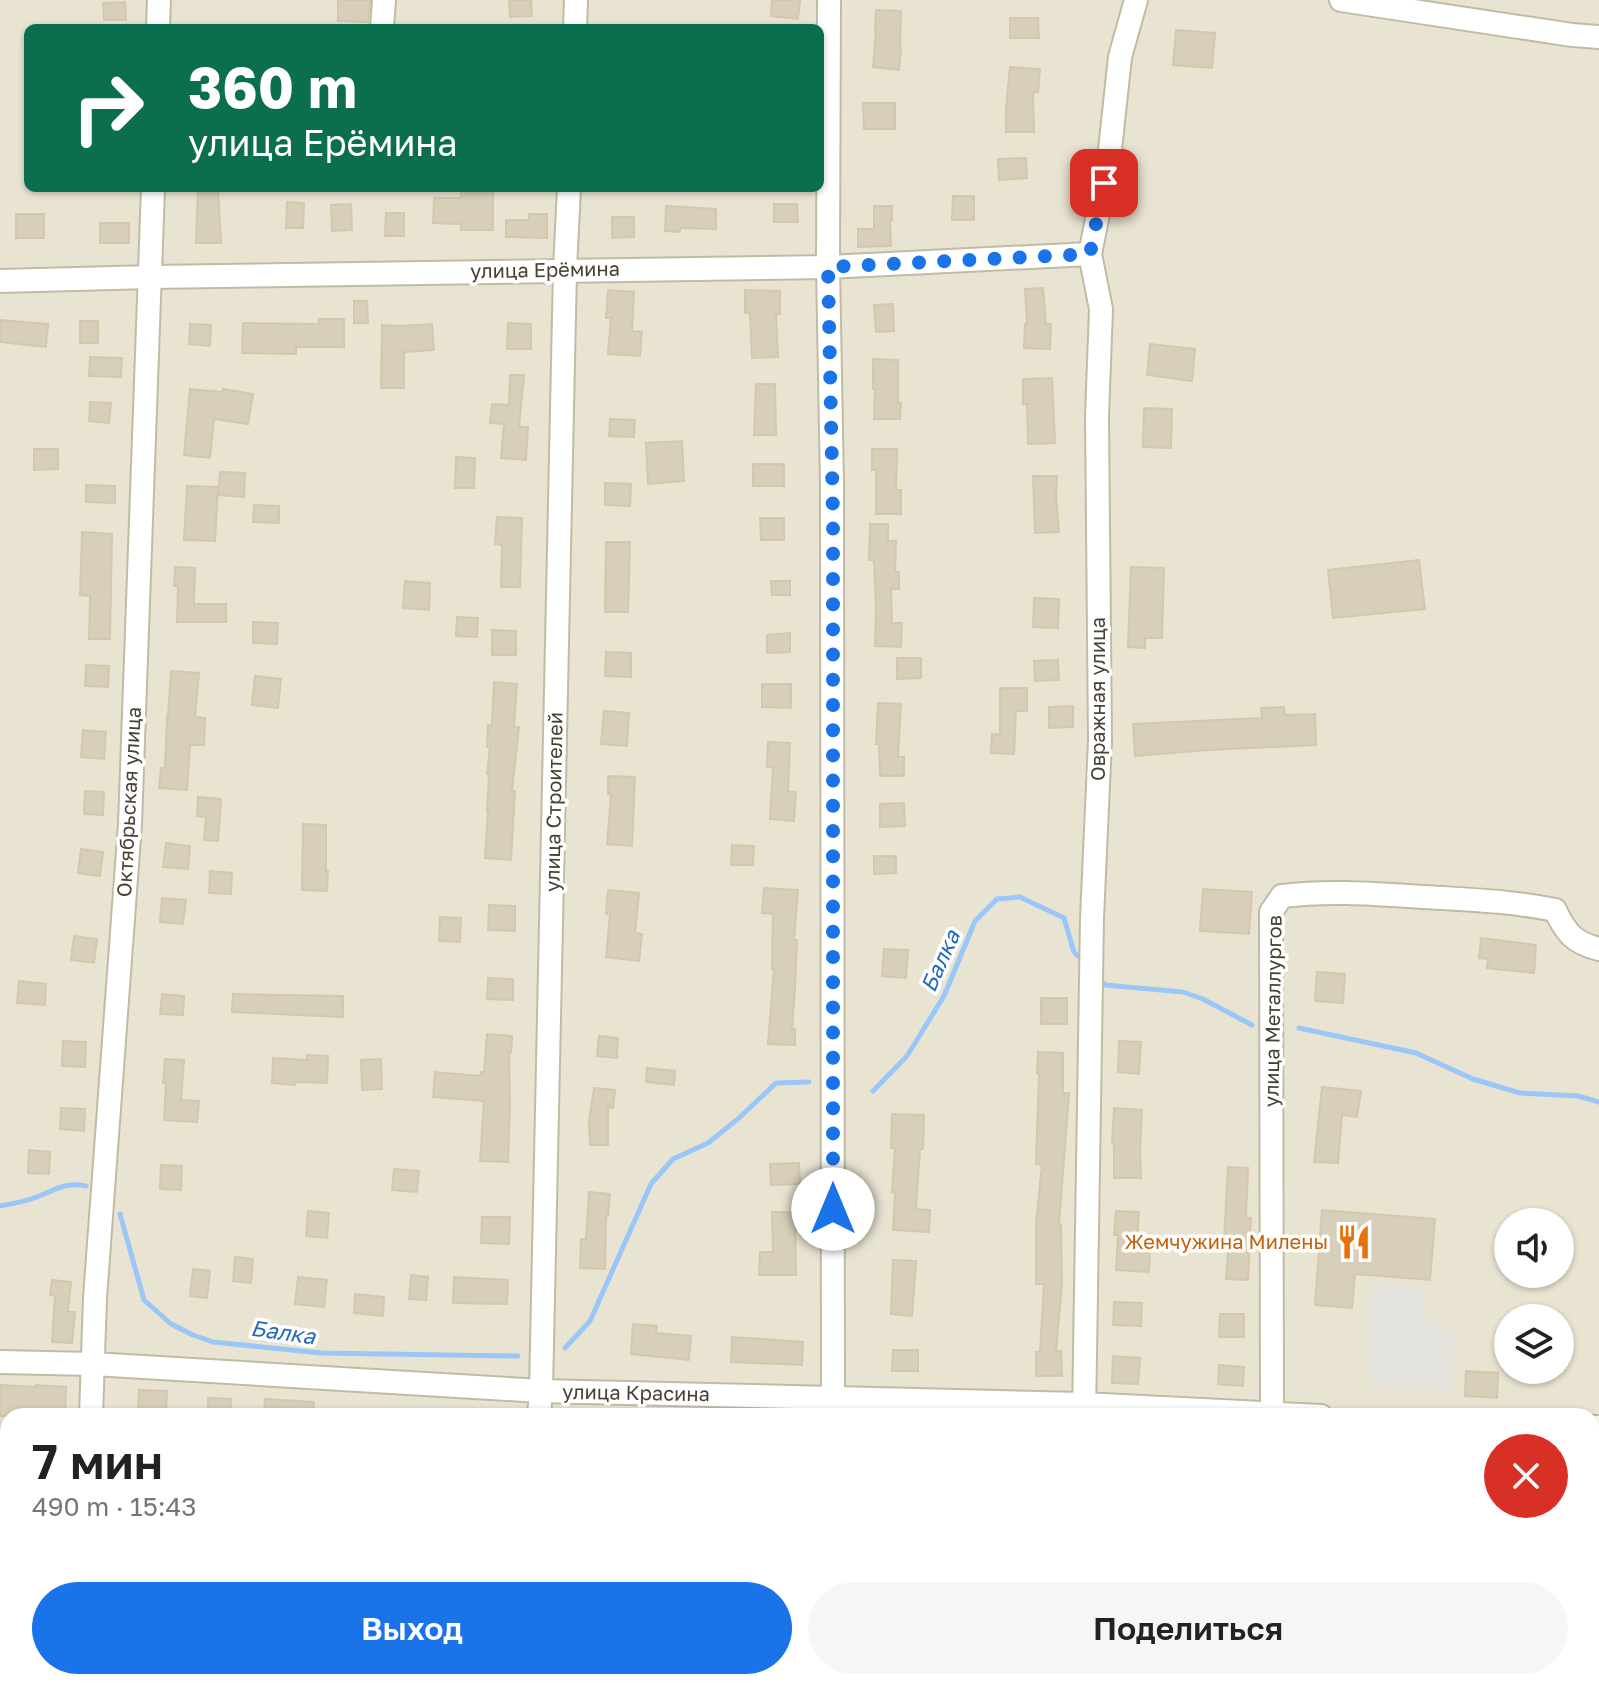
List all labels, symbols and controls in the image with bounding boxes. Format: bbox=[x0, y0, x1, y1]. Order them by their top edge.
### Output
text: 360 m bbox=[188, 53, 357, 120]
icon: right bbox=[56, 56, 160, 160]
text: улица Ерёмина bbox=[188, 121, 458, 164]
pin bbox=[1070, 149, 1138, 217]
icon: arrive bbox=[1082, 161, 1126, 205]
street label: улица Ерёмина bbox=[470, 256, 620, 282]
street label: Овражная улица bbox=[1085, 617, 1109, 781]
street label: Октябрьская улица bbox=[111, 706, 145, 898]
street label: улица Строителей bbox=[539, 712, 567, 892]
street label: улица Металлургов bbox=[1258, 915, 1286, 1107]
water label: Балка bbox=[914, 924, 966, 996]
position arrow bbox=[791, 1167, 875, 1251]
map controls bbox=[1494, 1208, 1574, 1384]
button: sound bbox=[1494, 1208, 1574, 1288]
restaurant icon: Жемчужина Милены bbox=[1335, 1223, 1373, 1261]
place label: Жемчужина Милены bbox=[1125, 1229, 1328, 1253]
button: layers bbox=[1494, 1304, 1574, 1384]
water label: Балка bbox=[249, 1314, 319, 1350]
street label: улица Красина bbox=[562, 1379, 710, 1405]
text: 7 мин bbox=[32, 1432, 163, 1490]
button: close bbox=[1484, 1434, 1568, 1518]
text: 490 m · 15:43 bbox=[32, 1491, 197, 1522]
button: Выход bbox=[32, 1582, 792, 1674]
button: Поделиться bbox=[808, 1582, 1568, 1674]

